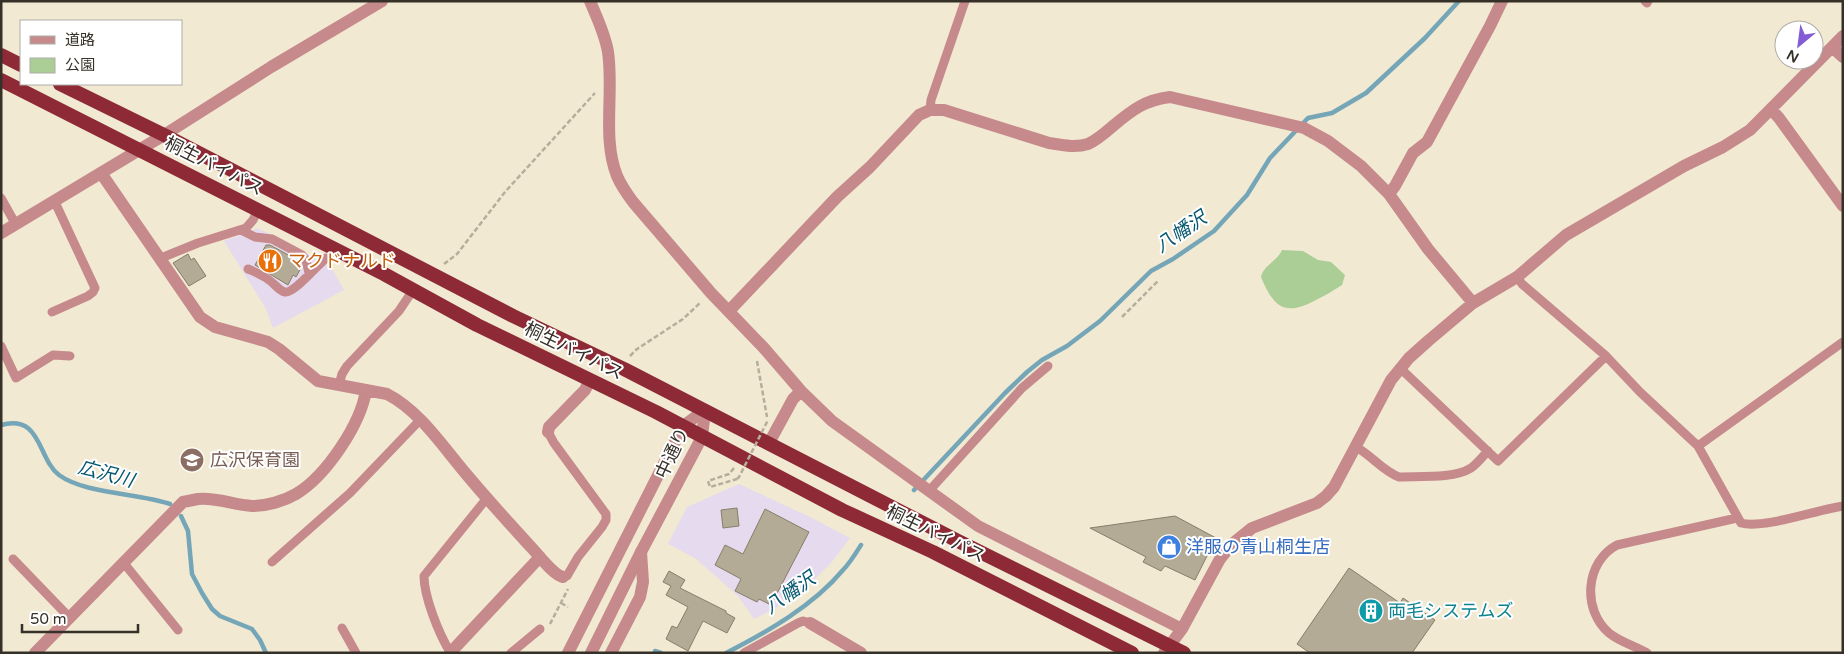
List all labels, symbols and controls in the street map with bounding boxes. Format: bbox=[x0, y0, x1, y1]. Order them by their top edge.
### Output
legend bbox=[20, 20, 182, 85]
north arrow bbox=[1774, 20, 1824, 70]
text: 道路 bbox=[65, 31, 95, 49]
text: N bbox=[1784, 46, 1802, 66]
text: 公園 bbox=[65, 56, 95, 74]
street label: 桐生バイパス bbox=[161, 132, 267, 200]
water label: 八幡沢 bbox=[1151, 205, 1213, 257]
restaurant icon: マクドナルド bbox=[257, 248, 283, 274]
place label: マクドナルド bbox=[288, 250, 396, 272]
street label: 桐生バイパス bbox=[521, 318, 627, 384]
street label: 中通り bbox=[651, 424, 693, 482]
school or university icon: 広沢保育園 bbox=[179, 447, 205, 473]
place label: 広沢保育園 bbox=[210, 449, 300, 471]
water label: 広沢川 bbox=[76, 456, 138, 493]
street label: 桐生バイパス bbox=[883, 501, 989, 567]
shop icon: 洋服の青山桐生店 bbox=[1156, 534, 1182, 560]
place label: 洋服の青山桐生店 bbox=[1186, 536, 1330, 558]
water label: 八幡沢 bbox=[760, 566, 822, 618]
building icon: 両毛システムズ bbox=[1358, 598, 1384, 624]
place label: 両毛システムズ bbox=[1388, 600, 1513, 622]
scale bar bbox=[22, 602, 139, 634]
text: 50 m bbox=[30, 610, 67, 628]

